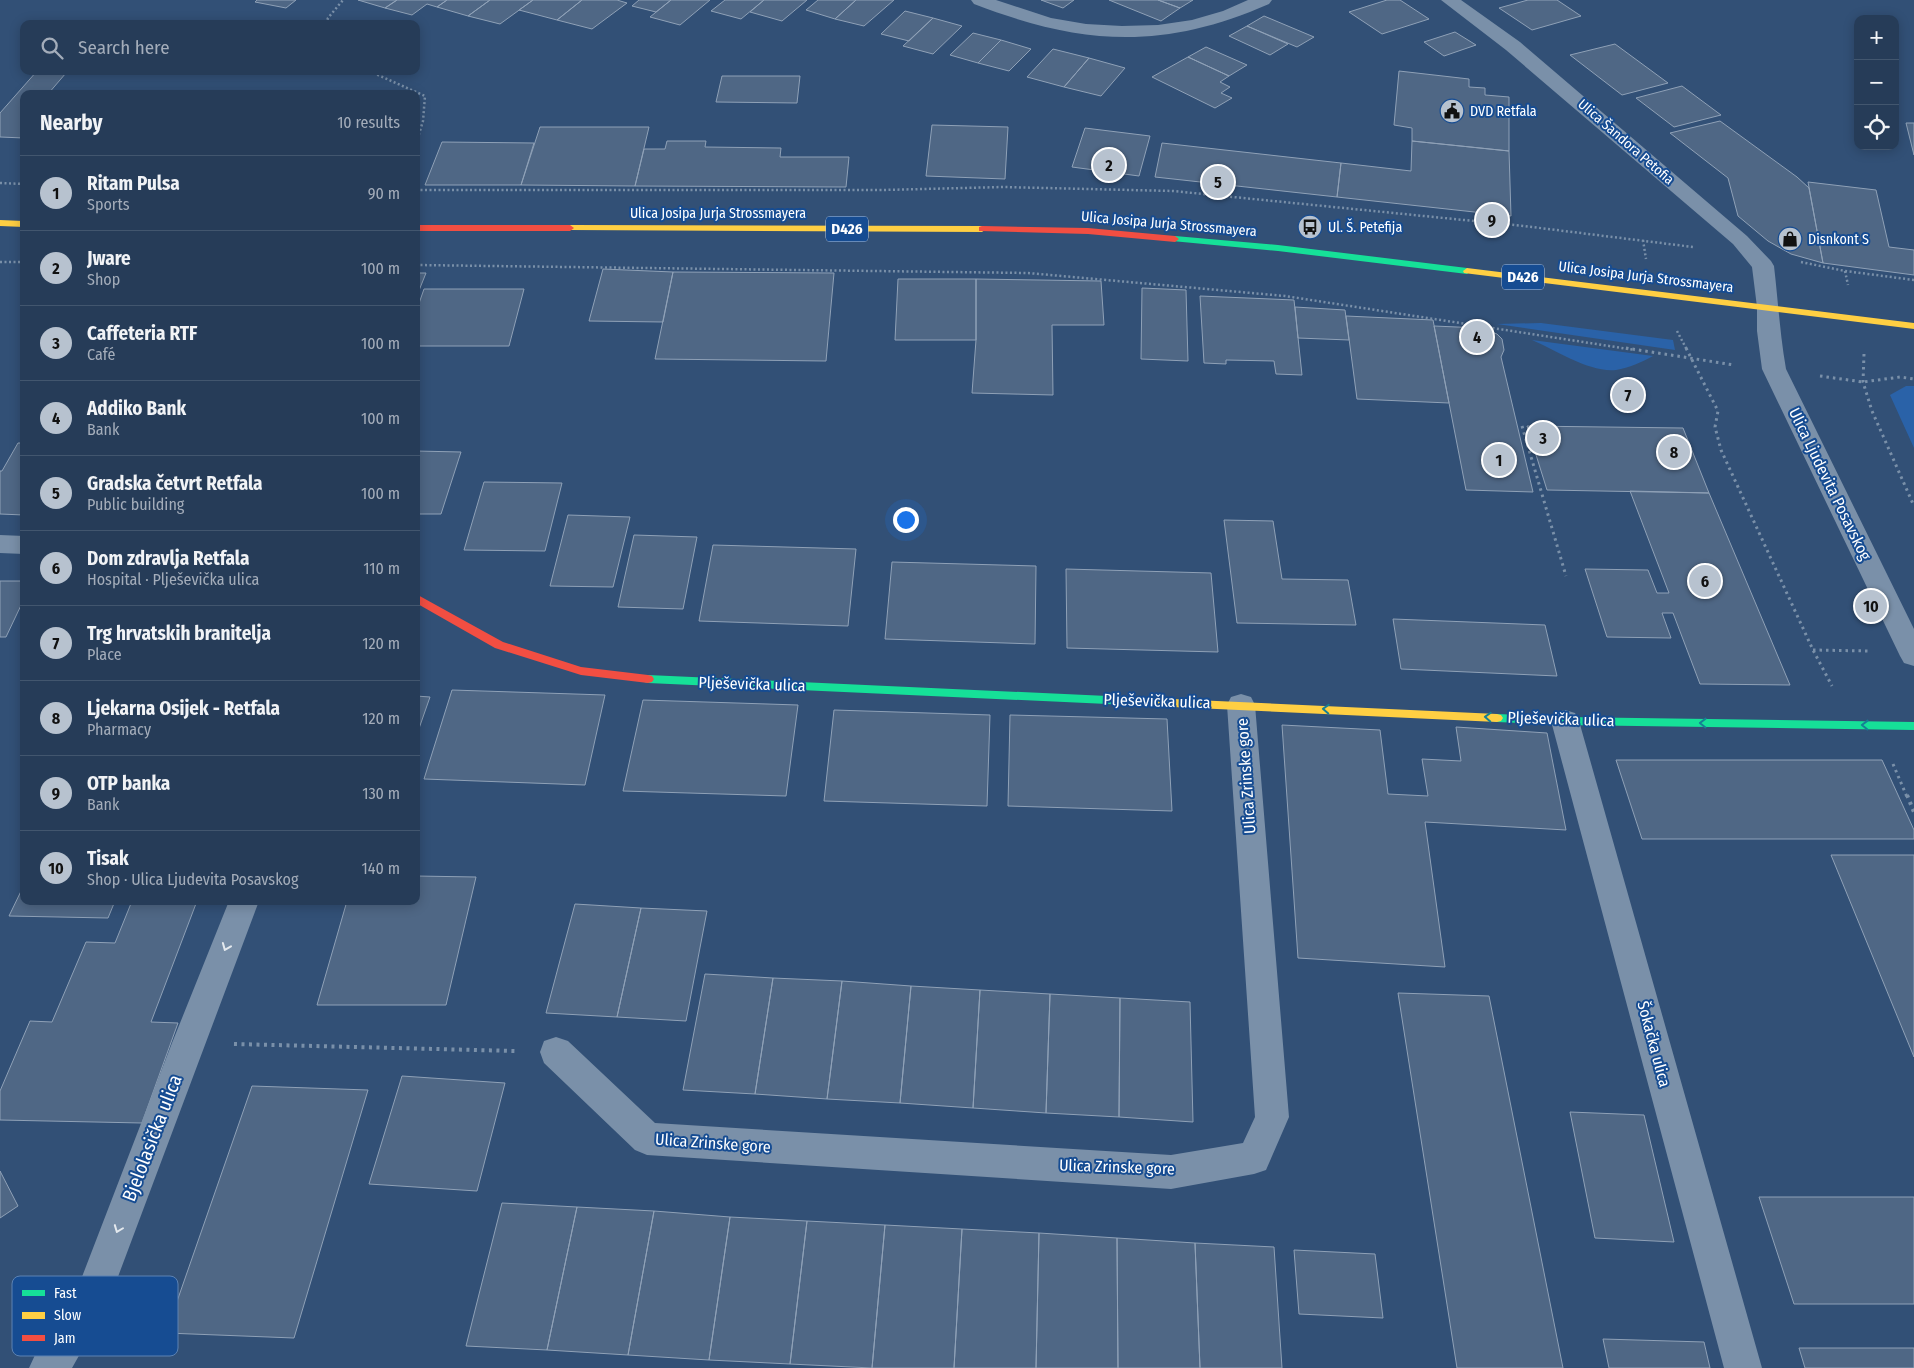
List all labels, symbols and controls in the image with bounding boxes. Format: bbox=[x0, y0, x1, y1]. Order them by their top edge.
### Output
map controls bbox=[1854, 15, 1899, 150]
button: + bbox=[1854, 15, 1899, 60]
search box bbox=[20, 20, 420, 75]
icon: search bbox=[38, 34, 66, 62]
text: Search here bbox=[78, 36, 170, 59]
button: − bbox=[1854, 60, 1899, 105]
street label: Ulica Šandora Petofia bbox=[1574, 95, 1678, 188]
public building icon: DVD Retfala bbox=[1439, 98, 1465, 124]
place label: DVD Retfala bbox=[1470, 103, 1537, 120]
button: locate bbox=[1854, 105, 1899, 150]
text: Nearby bbox=[40, 110, 102, 136]
text: 10 results bbox=[337, 113, 400, 132]
pin: 2 bbox=[1093, 146, 1125, 184]
pin: 5 bbox=[1202, 163, 1234, 201]
text: Ritam Pulsa bbox=[87, 172, 180, 195]
text: 1 bbox=[53, 184, 59, 203]
text: 90 m bbox=[368, 184, 400, 203]
text: Sports bbox=[87, 195, 130, 214]
pin: 9 bbox=[1476, 201, 1508, 239]
street label: Ulica Josipa Jurja Strossmayera bbox=[630, 205, 806, 222]
street label: Ulica Josipa Jurja Strossmayera bbox=[1080, 208, 1258, 240]
bus stop icon: Ul. Š. Petefija bbox=[1297, 214, 1323, 240]
road number: D426 bbox=[826, 216, 868, 242]
place label: Ul. Š. Petefija bbox=[1328, 218, 1402, 236]
shop icon: Disnkont S bbox=[1777, 226, 1803, 252]
place label: Disnkont S bbox=[1808, 231, 1869, 248]
text: Jware bbox=[87, 247, 131, 270]
street label: Ulica Josipa Jurja Strossmayera bbox=[1558, 258, 1735, 296]
text: 2 bbox=[52, 259, 60, 278]
text: 100 m bbox=[361, 259, 400, 278]
road number: D426 bbox=[1502, 264, 1544, 290]
text: Shop bbox=[87, 270, 120, 289]
pin: 4 bbox=[1461, 318, 1493, 356]
text: Caffeteria RTF bbox=[87, 322, 197, 345]
text: 3 bbox=[52, 334, 60, 353]
text: 100 m bbox=[361, 334, 400, 353]
text: Café bbox=[87, 345, 115, 364]
pin: 7 bbox=[1612, 376, 1644, 414]
text: Addiko Bank bbox=[87, 397, 186, 420]
street label: Ulica Ljudevita Posavskog bbox=[1785, 405, 1875, 564]
text: 4 bbox=[52, 409, 60, 428]
text: 100 m bbox=[361, 409, 400, 428]
pin: 3 bbox=[1527, 419, 1559, 457]
text: Bank bbox=[87, 420, 119, 439]
pin: 8 bbox=[1658, 433, 1690, 471]
pin: 1 bbox=[1483, 441, 1515, 479]
text: Gradska četvrt Retfala bbox=[87, 472, 263, 495]
text: 5 bbox=[52, 484, 60, 503]
text: 100 m bbox=[361, 484, 400, 503]
text: Public building bbox=[87, 495, 184, 514]
your location bbox=[893, 507, 919, 533]
text: Dom zdravlja Retfala bbox=[87, 547, 249, 570]
text: 6 bbox=[52, 559, 60, 578]
text: 110 m bbox=[363, 559, 400, 578]
pin: 6 bbox=[1689, 562, 1721, 600]
text: Hospital · Plješevička ulica bbox=[87, 570, 259, 589]
pin: 10 bbox=[1855, 587, 1887, 625]
text: Trg hrvatskih branitelja bbox=[87, 622, 271, 645]
text: 7 bbox=[53, 634, 59, 653]
text: 120 m bbox=[362, 634, 400, 653]
text: Place bbox=[87, 645, 122, 664]
street label: Plješevička ulica bbox=[698, 673, 806, 695]
street label: Plješevička ulica bbox=[1103, 690, 1211, 712]
text: Ljekarna Osijek - Retfala bbox=[87, 697, 280, 720]
one-way arrow bbox=[1321, 703, 1329, 714]
street label: Plješevička ulica bbox=[1507, 708, 1615, 730]
text: 8 bbox=[52, 709, 60, 728]
text: 120 m bbox=[362, 709, 400, 728]
one-way arrow bbox=[1484, 711, 1492, 722]
street label: Ulica Zrinske gore bbox=[1232, 717, 1260, 834]
one-way arrow bbox=[1699, 718, 1706, 728]
text: Pharmacy bbox=[87, 720, 151, 739]
one-way arrow bbox=[1861, 720, 1869, 731]
text: OTP banka bbox=[87, 772, 170, 795]
text: 9 bbox=[52, 784, 60, 803]
text: 130 m bbox=[362, 784, 400, 803]
text: Bank bbox=[87, 795, 119, 814]
text: Tisak bbox=[87, 847, 129, 870]
text: 10 bbox=[48, 859, 64, 878]
text: 140 m bbox=[362, 859, 400, 878]
text: Shop · Ulica Ljudevita Posavskog bbox=[87, 870, 298, 889]
one-way arrow bbox=[222, 942, 232, 950]
street label: Šokačka ulica bbox=[1633, 999, 1676, 1089]
street label: Bjelolasička ulica bbox=[117, 1071, 187, 1205]
street label: Ulica Zrinske gore bbox=[655, 1129, 772, 1157]
street label: Ulica Zrinske gore bbox=[1059, 1155, 1175, 1179]
one-way arrow bbox=[114, 1224, 124, 1233]
legend bbox=[12, 1276, 178, 1356]
text: Fast bbox=[54, 1285, 77, 1302]
text: Slow bbox=[54, 1307, 81, 1324]
text: Jam bbox=[54, 1330, 75, 1347]

